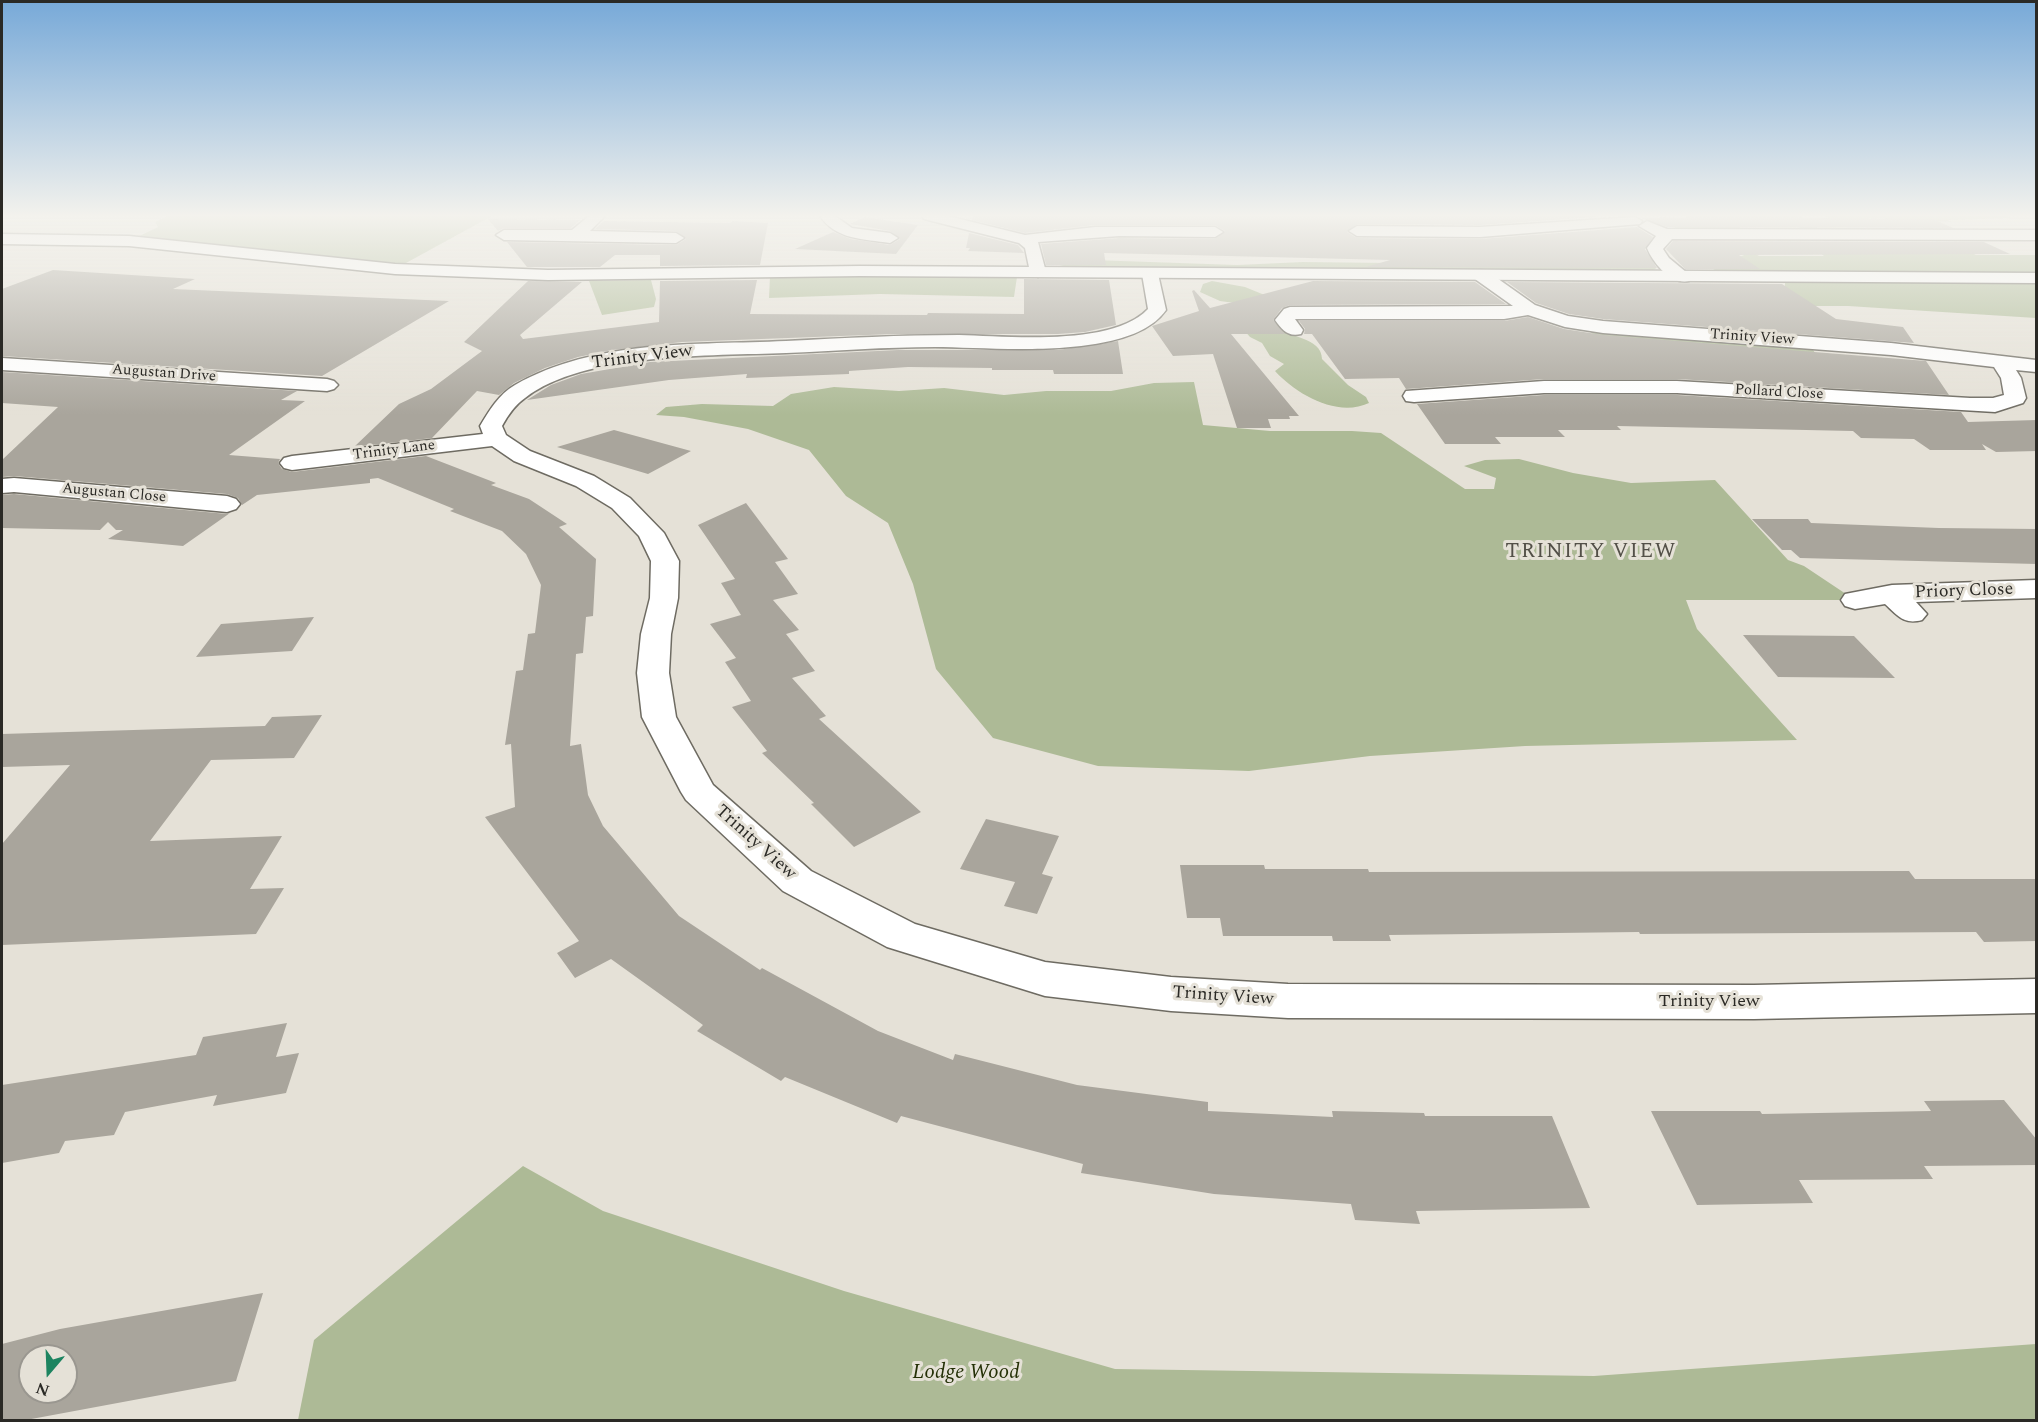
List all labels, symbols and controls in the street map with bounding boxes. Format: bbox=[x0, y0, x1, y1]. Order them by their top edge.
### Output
street label: Trinity View bbox=[1709, 326, 1795, 350]
street label: Trinity View bbox=[590, 341, 694, 375]
street label: Augustan Drive bbox=[111, 361, 217, 387]
street label: Pollard Close bbox=[1734, 382, 1824, 404]
street label: Trinity Lane bbox=[352, 437, 436, 465]
street label: Augustan Close bbox=[61, 480, 167, 508]
district label: TRINITY VIEW bbox=[1505, 540, 1677, 566]
street label: Priory Close bbox=[1914, 579, 2014, 605]
street label: Trinity View bbox=[710, 801, 800, 885]
street label: Trinity View bbox=[1172, 983, 1274, 1011]
street label: Trinity View bbox=[1658, 991, 1760, 1013]
north arrow bbox=[18, 1344, 78, 1404]
park label: Lodge Wood bbox=[912, 1361, 1020, 1387]
text: N bbox=[33, 1376, 53, 1403]

